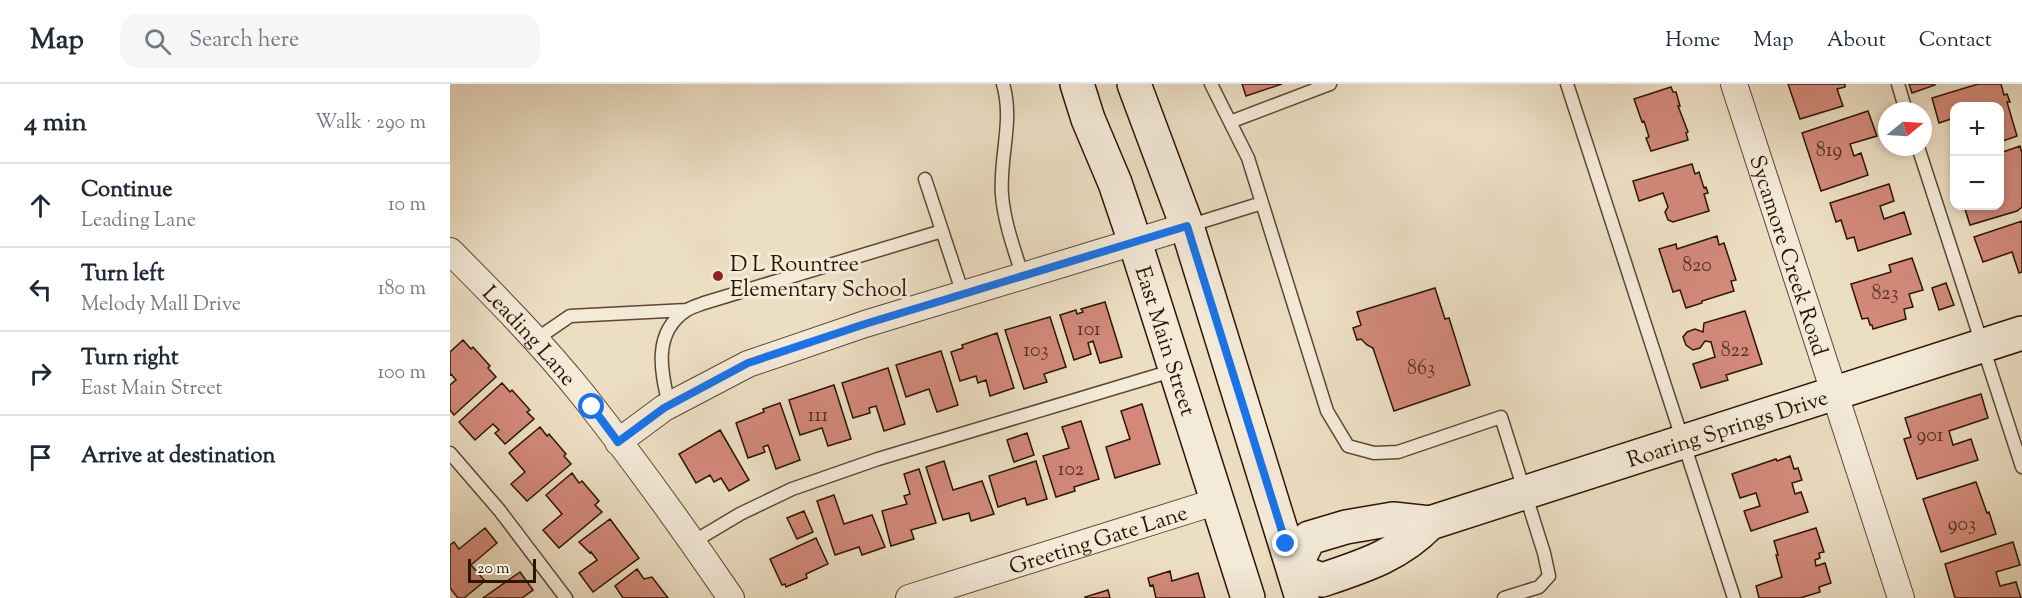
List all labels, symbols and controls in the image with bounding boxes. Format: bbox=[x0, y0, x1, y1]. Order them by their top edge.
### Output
search box bbox=[120, 14, 540, 68]
text: Map bbox=[30, 21, 84, 61]
icon: search bbox=[141, 25, 174, 58]
text: Search here bbox=[189, 25, 299, 57]
text: Home bbox=[1665, 26, 1720, 56]
text: Map bbox=[1753, 26, 1794, 56]
text: About bbox=[1827, 26, 1886, 56]
text: Contact bbox=[1919, 26, 1992, 56]
north arrow bbox=[1878, 102, 1932, 156]
map controls bbox=[1950, 102, 2004, 210]
button: + bbox=[1950, 102, 2004, 156]
text: 4 min bbox=[24, 105, 87, 142]
text: Walk · 290 m bbox=[315, 109, 426, 138]
house number: 819 bbox=[1816, 137, 1842, 166]
street label: Sycamore Creek Road bbox=[1739, 152, 1834, 361]
button: − bbox=[1950, 156, 2004, 210]
text: Continue bbox=[81, 175, 172, 207]
icon: ahead bbox=[24, 189, 57, 222]
text: 10 m bbox=[388, 191, 426, 220]
text: Leading Lane bbox=[81, 207, 196, 236]
place label: D L Rountree Elementary School bbox=[730, 250, 907, 307]
house number: 820 bbox=[1682, 252, 1712, 281]
text: Turn left bbox=[81, 259, 164, 291]
street label: East Main Street bbox=[1125, 263, 1202, 421]
marker: D L Rountree Elementary School bbox=[711, 269, 725, 283]
icon: left bbox=[24, 273, 57, 306]
text: 180 m bbox=[378, 275, 426, 304]
street label: Leading Lane bbox=[473, 279, 582, 394]
house number: 823 bbox=[1871, 280, 1899, 309]
text: Melody Mall Drive bbox=[81, 291, 241, 320]
house number: 101 bbox=[1077, 316, 1101, 345]
house number: 103 bbox=[1023, 337, 1049, 366]
house number: 822 bbox=[1721, 337, 1749, 366]
text: Turn right bbox=[81, 343, 178, 375]
house number: 863 bbox=[1407, 355, 1435, 384]
icon: right bbox=[24, 357, 57, 390]
text: 100 m bbox=[377, 359, 426, 388]
text: East Main Street bbox=[81, 375, 222, 404]
street label: Roaring Springs Drive bbox=[1623, 383, 1833, 478]
route start bbox=[578, 393, 604, 419]
house number: 111 bbox=[808, 402, 828, 431]
house number: 901 bbox=[1917, 422, 1944, 451]
icon: arrive bbox=[24, 441, 57, 474]
text: Arrive at destination bbox=[81, 441, 276, 473]
house number: 102 bbox=[1058, 456, 1084, 485]
street label: Greeting Gate Lane bbox=[1005, 498, 1192, 585]
house number: 903 bbox=[1948, 511, 1976, 540]
route end bbox=[1272, 530, 1298, 556]
scale bar bbox=[468, 556, 536, 584]
text: 20 m bbox=[477, 558, 510, 581]

